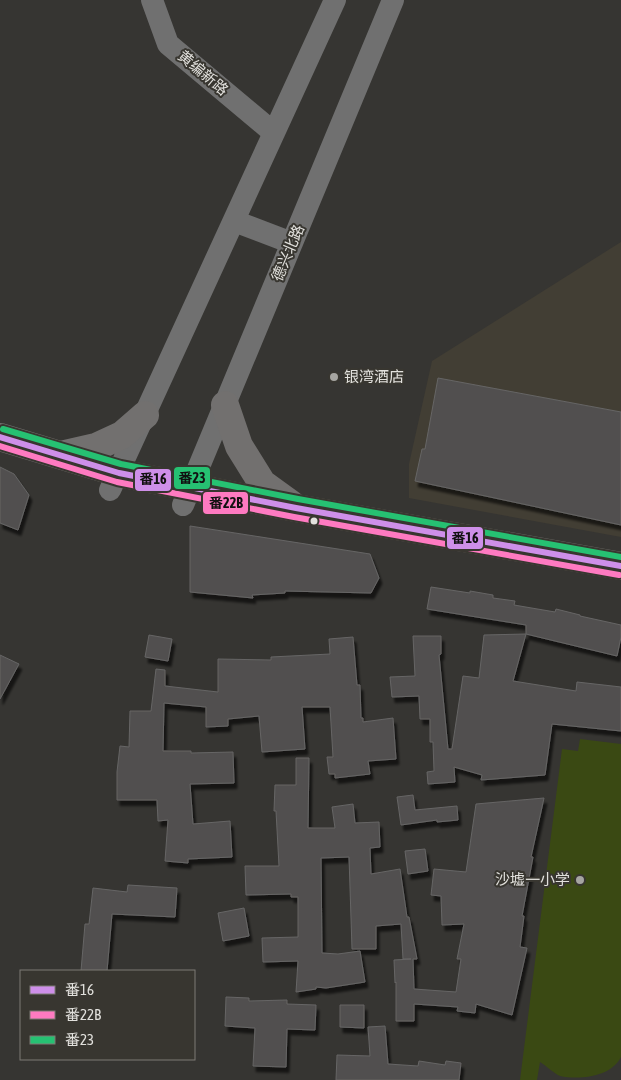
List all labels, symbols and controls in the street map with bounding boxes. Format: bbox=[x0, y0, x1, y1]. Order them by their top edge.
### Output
street label: 黄编新路 bbox=[175, 47, 232, 98]
street label: 德兴北路 bbox=[268, 222, 307, 284]
place label: 银湾酒店 bbox=[344, 368, 404, 385]
marker: 银湾酒店 bbox=[328, 371, 340, 383]
line badge: 番23 bbox=[173, 466, 211, 490]
line badge: 番16 bbox=[134, 468, 172, 492]
text: 番23 bbox=[178, 470, 206, 486]
text: 番16 bbox=[139, 471, 167, 487]
line badge: 番22B bbox=[202, 491, 249, 515]
text: 番22B bbox=[209, 495, 243, 511]
unlabelled marker bbox=[309, 516, 319, 526]
line badge: 番16 bbox=[446, 526, 484, 550]
text: 番16 bbox=[451, 530, 479, 546]
place label: 沙墟一小学 bbox=[495, 871, 570, 888]
marker: 沙墟一小学 bbox=[574, 874, 586, 886]
legend bbox=[20, 970, 195, 1060]
text: 番16 bbox=[65, 981, 94, 998]
text: 番22B bbox=[65, 1006, 101, 1023]
text: 番23 bbox=[65, 1031, 94, 1048]

